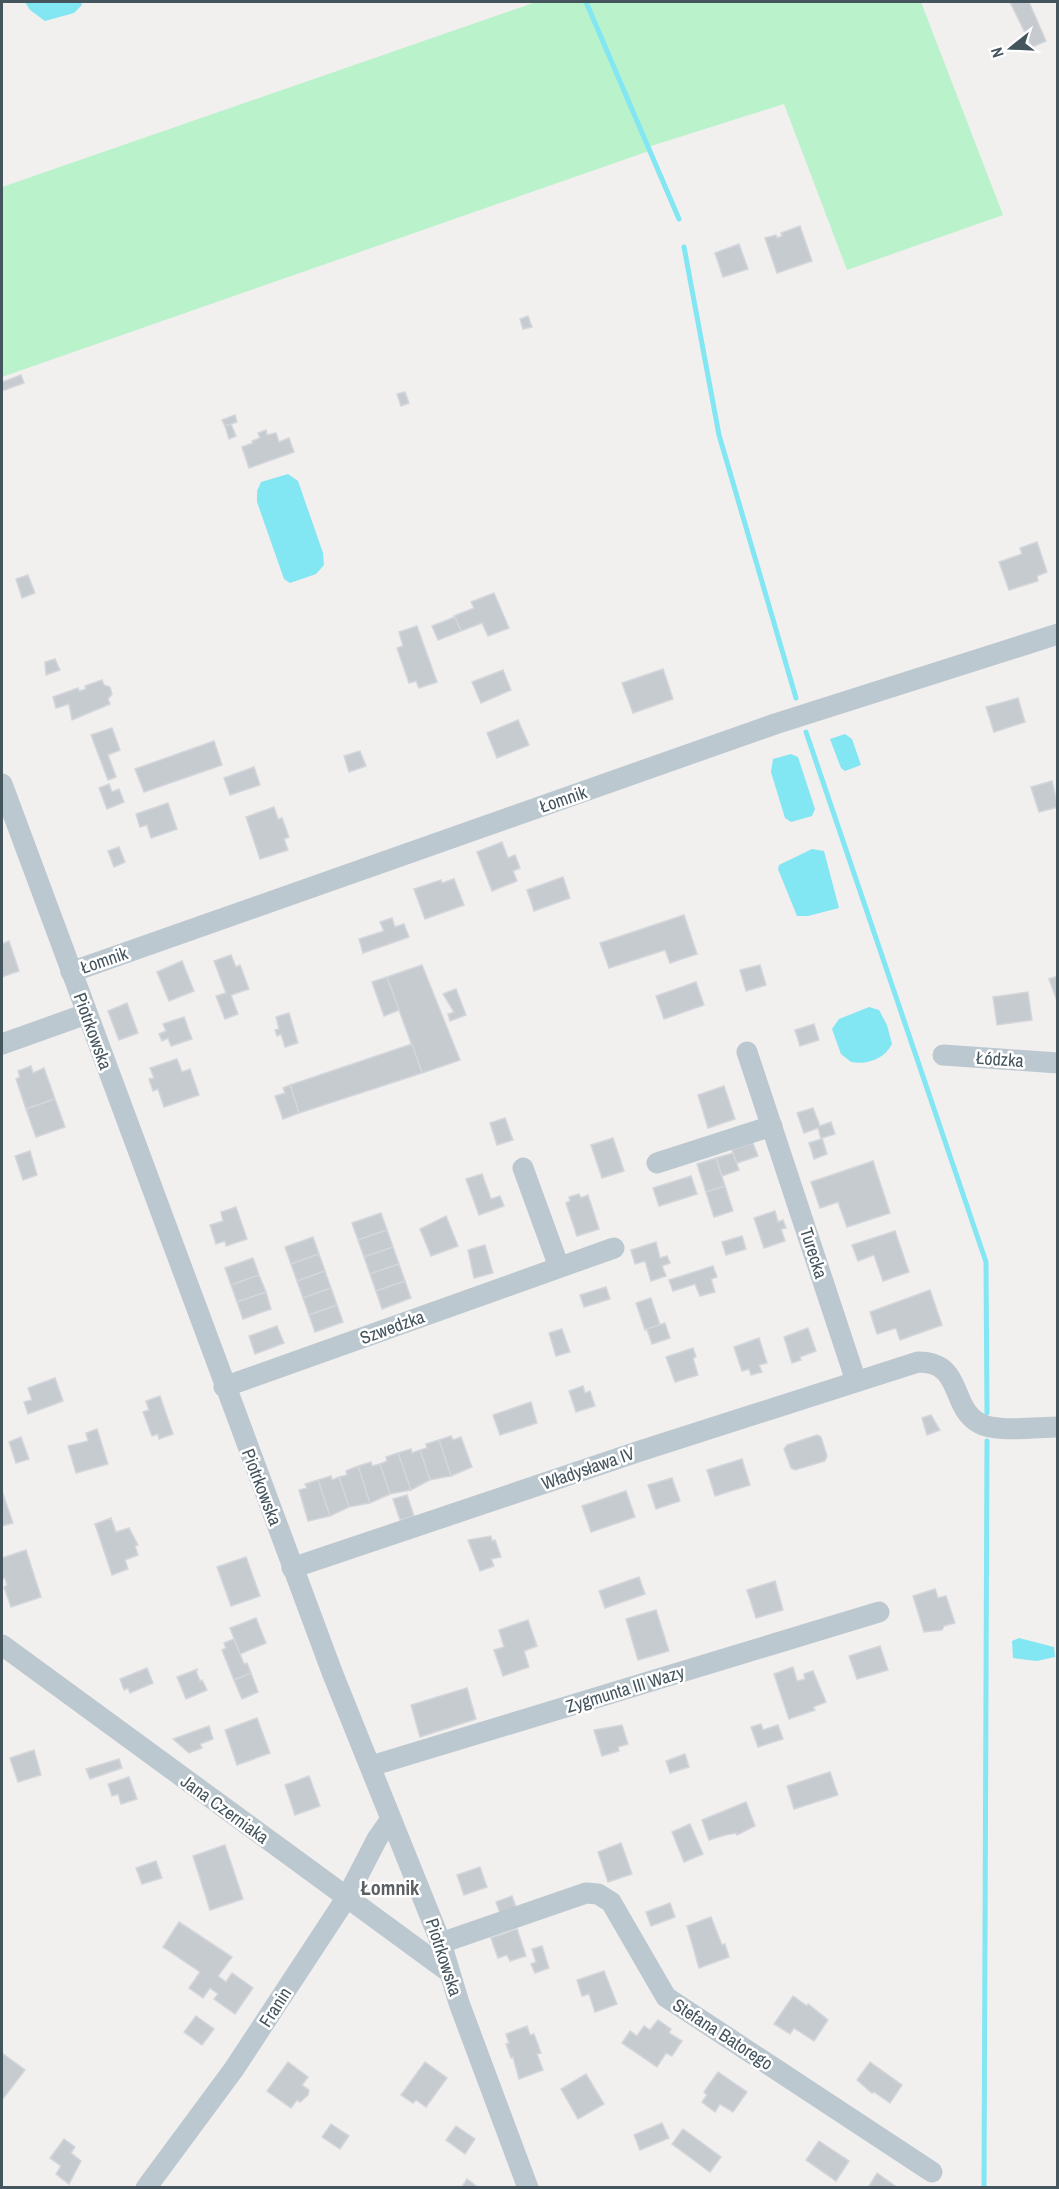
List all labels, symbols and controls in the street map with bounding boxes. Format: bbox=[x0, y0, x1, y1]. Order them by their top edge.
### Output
north arrow bbox=[981, 18, 1041, 78]
text: N bbox=[985, 45, 1009, 61]
street label: Łomnik bbox=[536, 779, 591, 819]
street label: Łomnik bbox=[77, 940, 132, 980]
street label: Piotrkowska bbox=[68, 989, 118, 1073]
street label: Łódzka bbox=[975, 1045, 1025, 1073]
street label: Turecka bbox=[794, 1224, 834, 1282]
street label: Szwedzka bbox=[356, 1304, 428, 1350]
street label: Władysława IV bbox=[538, 1440, 638, 1496]
street label: Piotrkowska bbox=[236, 1445, 288, 1529]
street label: Zygmunta III Wazy bbox=[563, 1659, 688, 1719]
street label: Jana Czerniaka bbox=[176, 1769, 274, 1849]
district label: Łomnik bbox=[361, 1874, 420, 1901]
street label: Piotrkowska bbox=[420, 1915, 468, 1999]
street label: Franin bbox=[253, 1982, 297, 2032]
street label: Stefana Batorego bbox=[668, 1992, 778, 2076]

